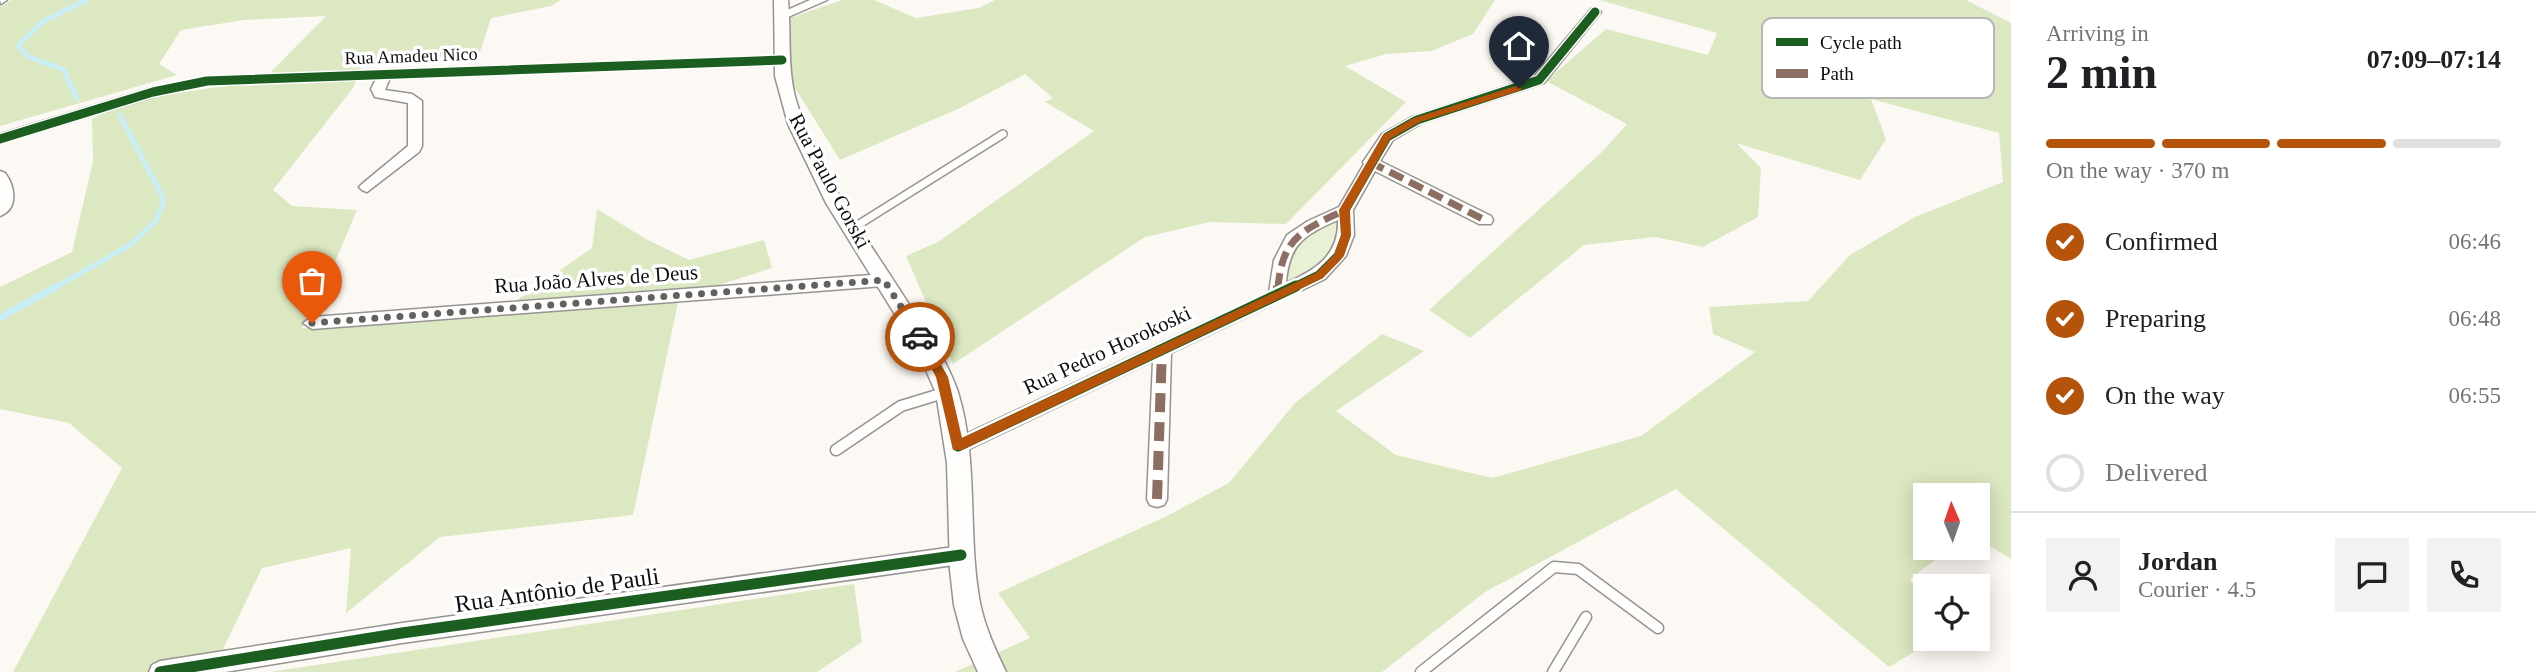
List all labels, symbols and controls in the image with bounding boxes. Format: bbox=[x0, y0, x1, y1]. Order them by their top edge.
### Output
pin bbox=[1489, 16, 1549, 88]
legend bbox=[1762, 18, 1994, 98]
text: Arriving in bbox=[2046, 21, 2149, 46]
icon: home bbox=[1500, 27, 1538, 65]
text: Cycle path bbox=[1820, 32, 1902, 53]
street label: Rua Amadeu Nico bbox=[344, 44, 478, 68]
text: 07:09–07:14 bbox=[2367, 45, 2501, 74]
text: 2 min bbox=[2046, 47, 2157, 98]
text: Path bbox=[1820, 63, 1854, 84]
street label: Rua Paulo Gorski bbox=[784, 109, 876, 253]
text: On the way · 370 m bbox=[2046, 158, 2229, 183]
icon: check bbox=[2046, 223, 2084, 261]
text: Confirmed bbox=[2105, 227, 2218, 256]
text: 06:46 bbox=[2449, 229, 2501, 254]
pin bbox=[282, 251, 342, 323]
street label: Rua João Alves de Deus bbox=[493, 260, 699, 298]
icon: bag bbox=[293, 262, 331, 300]
icon: check bbox=[2046, 300, 2084, 338]
street label: Rua Pedro Horokoski bbox=[1019, 301, 1195, 399]
courier bbox=[885, 302, 955, 372]
text: Preparing bbox=[2105, 304, 2206, 333]
text: 06:48 bbox=[2449, 306, 2501, 331]
icon: car bbox=[901, 318, 939, 356]
icon: check bbox=[2046, 377, 2084, 415]
text: On the way bbox=[2105, 381, 2225, 410]
text: 06:55 bbox=[2449, 383, 2501, 408]
text: Delivered bbox=[2105, 458, 2208, 487]
north arrow bbox=[1913, 483, 1990, 560]
map controls bbox=[1913, 483, 1990, 651]
button: person bbox=[2046, 538, 2120, 612]
button: chat bbox=[2335, 538, 2409, 612]
button: phone bbox=[2427, 538, 2501, 612]
text: Jordan bbox=[2138, 547, 2217, 576]
street label: Rua Antônio de Pauli bbox=[453, 563, 661, 617]
button: locate bbox=[1913, 574, 1990, 651]
text: Courier · 4.5 bbox=[2138, 577, 2256, 602]

